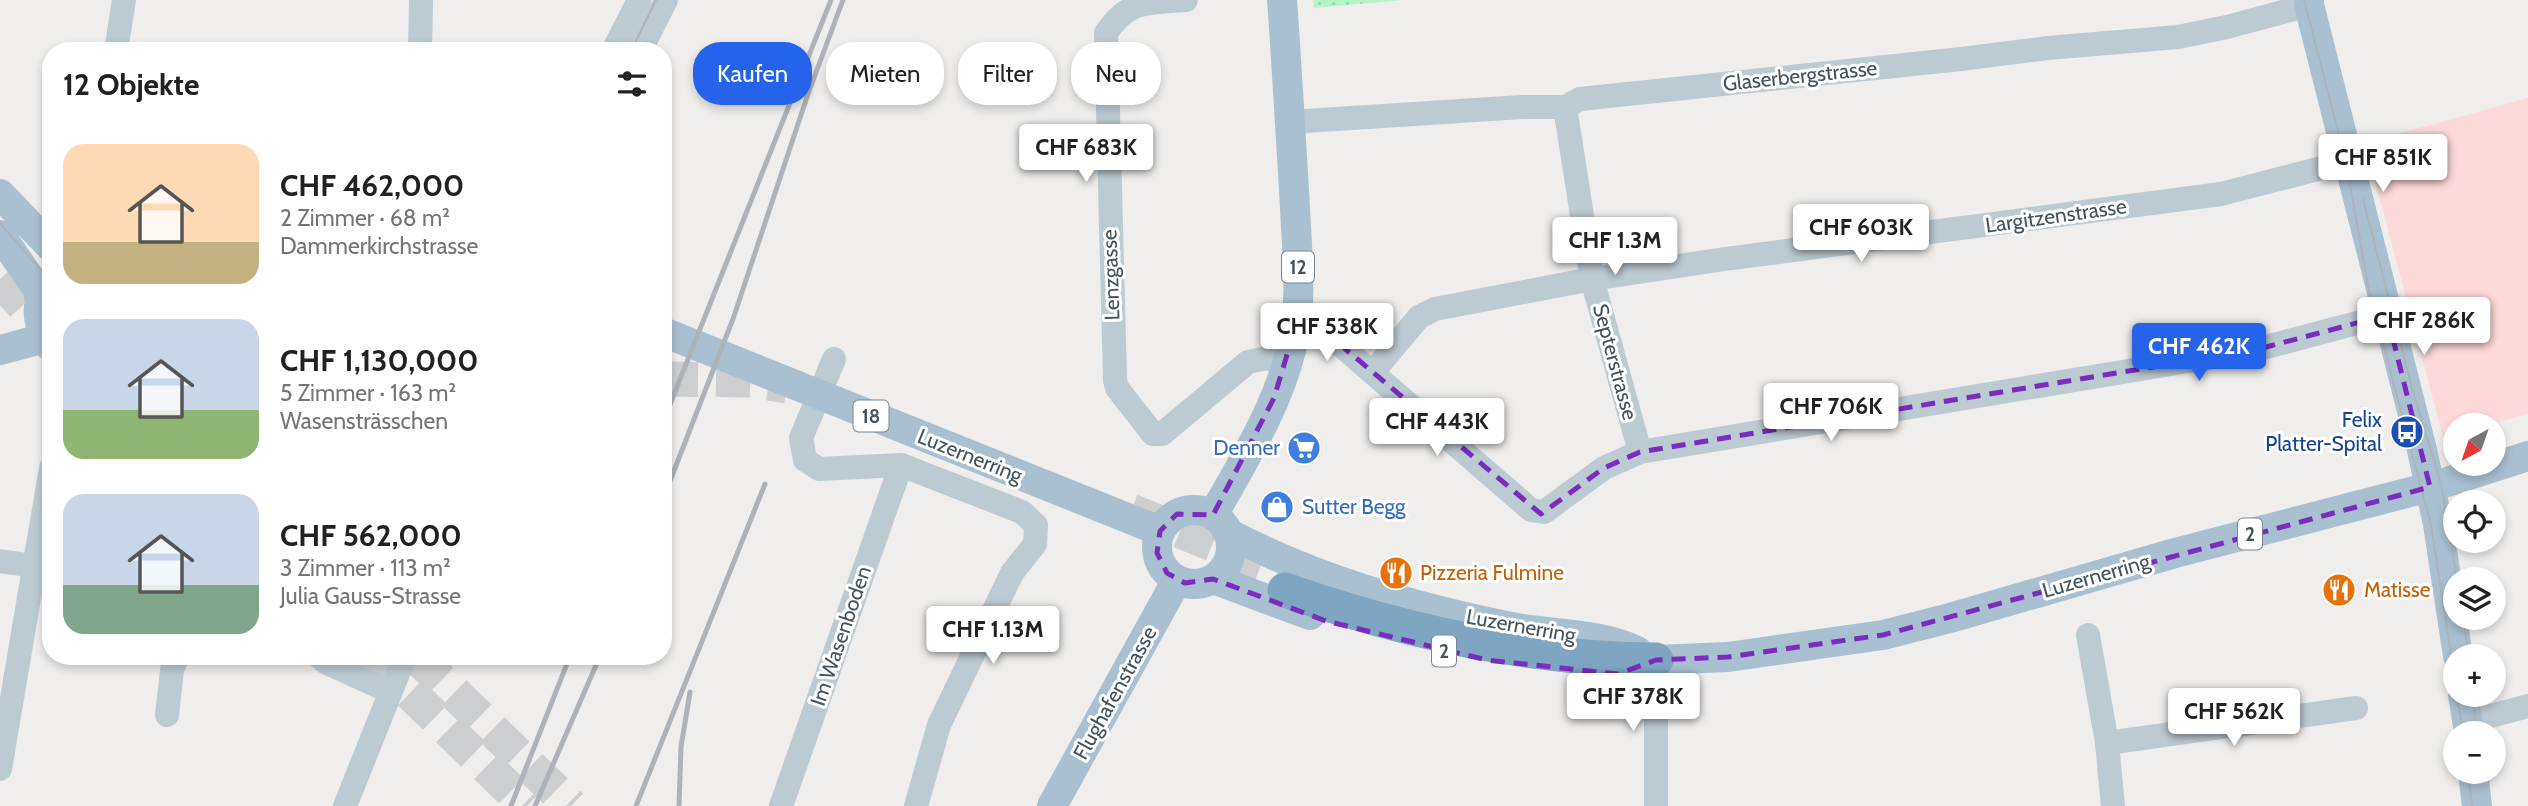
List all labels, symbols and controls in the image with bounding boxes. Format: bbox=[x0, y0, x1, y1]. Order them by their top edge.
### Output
chip: Kaufen bbox=[693, 42, 812, 105]
chip: Mieten bbox=[826, 42, 944, 105]
chip: Filter bbox=[958, 42, 1057, 105]
chip: Neu bbox=[1071, 42, 1161, 105]
street label: Glaserbergstrasse bbox=[1722, 55, 1879, 96]
icon: filters bbox=[613, 65, 651, 103]
text: 12 Objekte bbox=[63, 66, 199, 103]
pin: CHF 683K bbox=[1014, 124, 1158, 184]
text: CHF 683K bbox=[1035, 133, 1137, 161]
pin: CHF 851K bbox=[2311, 134, 2455, 194]
text: CHF 851K bbox=[2334, 143, 2432, 171]
text: CHF 462,000 bbox=[280, 167, 464, 204]
icon: home bbox=[119, 172, 203, 256]
street label: Largitzenstrasse bbox=[1984, 193, 2128, 238]
text: 2 Zimmer · 68 m² bbox=[280, 204, 450, 232]
pin: CHF 603K bbox=[1789, 204, 1933, 264]
text: CHF 603K bbox=[1809, 213, 1913, 241]
pin: CHF 1.3M bbox=[1543, 218, 1687, 277]
text: CHF 1.3M bbox=[1568, 226, 1662, 254]
street label: Lenzgasse bbox=[1096, 229, 1125, 321]
text: Dammerkirchstrasse bbox=[280, 232, 478, 260]
road number: 12 bbox=[1282, 252, 1314, 282]
pin: CHF 286K bbox=[2352, 298, 2496, 357]
street label: Septerstrasse bbox=[1588, 301, 1643, 423]
pin: CHF 538K bbox=[1255, 304, 1399, 363]
text: CHF 286K bbox=[2373, 306, 2475, 334]
text: CHF 538K bbox=[1276, 312, 1378, 340]
pin: CHF 462K bbox=[2127, 324, 2271, 383]
text: CHF 462K bbox=[2148, 332, 2250, 360]
text: CHF 1,130,000 bbox=[280, 342, 478, 379]
icon: home bbox=[119, 347, 203, 431]
text: 5 Zimmer · 163 m² bbox=[280, 379, 456, 407]
pin: CHF 706K bbox=[1759, 384, 1903, 443]
text: CHF 706K bbox=[1779, 392, 1883, 420]
pin: CHF 443K bbox=[1365, 398, 1509, 458]
road number: 18 bbox=[854, 400, 888, 432]
text: Wasensträsschen bbox=[280, 407, 448, 435]
text: CHF 443K bbox=[1385, 407, 1489, 435]
place label: Felix Platter-Spital bbox=[2265, 407, 2382, 456]
bus stop icon: Felix Platter-Spital bbox=[2388, 413, 2426, 451]
north arrow bbox=[2443, 413, 2506, 476]
map controls bbox=[2443, 413, 2506, 784]
street label: Luzernerring bbox=[914, 423, 1027, 488]
supermarket icon: Denner bbox=[1285, 429, 1323, 467]
place label: Denner bbox=[1213, 435, 1280, 460]
shop icon: Sutter Begg bbox=[1258, 488, 1296, 526]
button: locate bbox=[2443, 490, 2506, 553]
place label: Sutter Begg bbox=[1302, 494, 1406, 519]
text: CHF 562,000 bbox=[280, 517, 462, 554]
road number: 2 bbox=[2238, 519, 2262, 550]
icon: home bbox=[119, 522, 203, 606]
street label: Luzernerring bbox=[2039, 548, 2153, 603]
text: 3 Zimmer · 113 m² bbox=[280, 554, 451, 582]
restaurant icon: Pizzeria Fulmine bbox=[1377, 554, 1415, 592]
place label: Pizzeria Fulmine bbox=[1420, 560, 1564, 585]
street label: Im Wasenboden bbox=[805, 563, 876, 709]
button: layers bbox=[2443, 567, 2506, 630]
restaurant icon: Matisse bbox=[2320, 571, 2358, 609]
place label: Matisse bbox=[2364, 577, 2431, 602]
text: Julia Gauss-Strasse bbox=[280, 582, 461, 610]
street label: Luzernerring bbox=[1464, 604, 1578, 648]
pin: CHF 1.13M bbox=[913, 606, 1073, 666]
text: CHF 1.13M bbox=[942, 615, 1044, 643]
street label: Flughafenstrasse bbox=[1068, 622, 1162, 764]
road number: 2 bbox=[1432, 636, 1456, 666]
button: + bbox=[2443, 644, 2506, 707]
pin: CHF 378K bbox=[1561, 674, 1705, 733]
text: CHF 378K bbox=[1583, 682, 1683, 710]
pin: CHF 562K bbox=[2162, 688, 2306, 748]
text: CHF 562K bbox=[2184, 697, 2284, 725]
button: − bbox=[2443, 721, 2506, 784]

